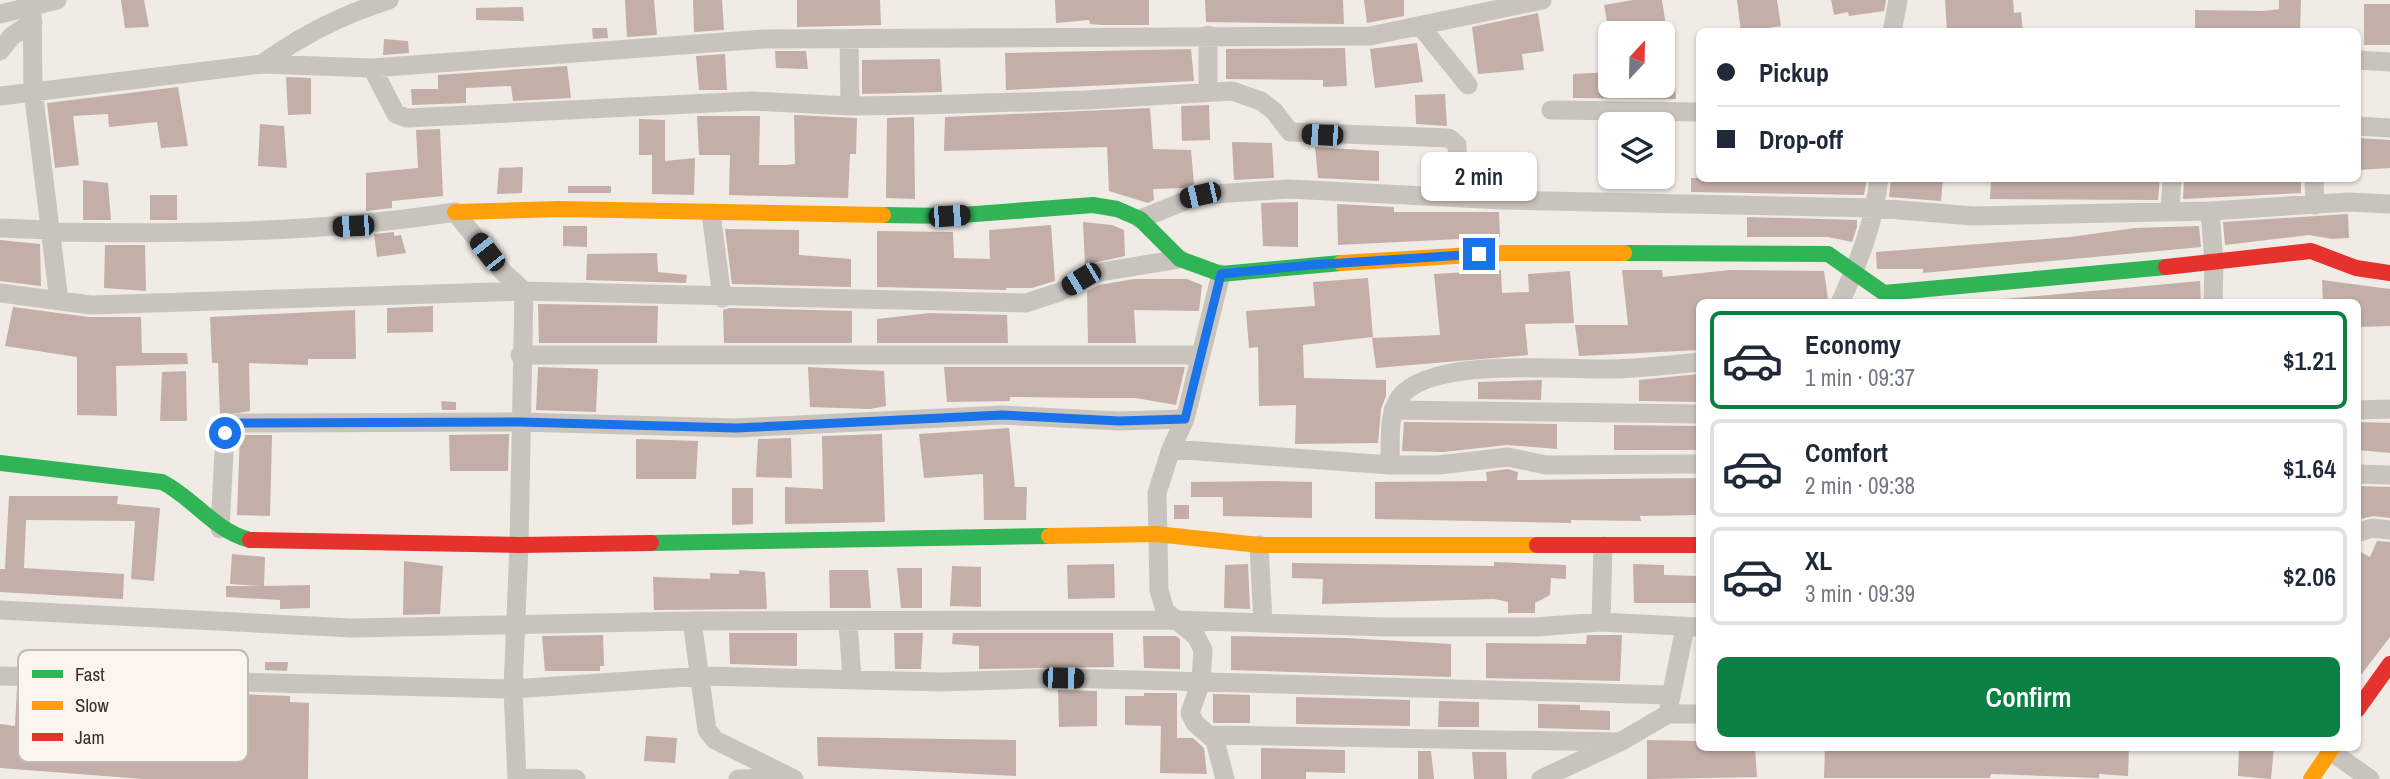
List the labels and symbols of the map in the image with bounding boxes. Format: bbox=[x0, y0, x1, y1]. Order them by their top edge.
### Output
north arrow bbox=[1598, 21, 1675, 98]
car bbox=[1301, 124, 1344, 146]
callout: 2 min bbox=[1421, 152, 1537, 202]
car bbox=[1178, 180, 1223, 210]
car bbox=[928, 204, 971, 228]
car bbox=[332, 214, 375, 238]
car bbox=[466, 229, 509, 275]
route end bbox=[1463, 238, 1495, 270]
car bbox=[1058, 259, 1105, 299]
route start bbox=[209, 417, 241, 449]
legend bbox=[18, 650, 248, 762]
text: Fast bbox=[75, 661, 105, 687]
car bbox=[1042, 667, 1085, 689]
text: Slow bbox=[75, 692, 110, 718]
text: Jam bbox=[75, 724, 104, 750]

